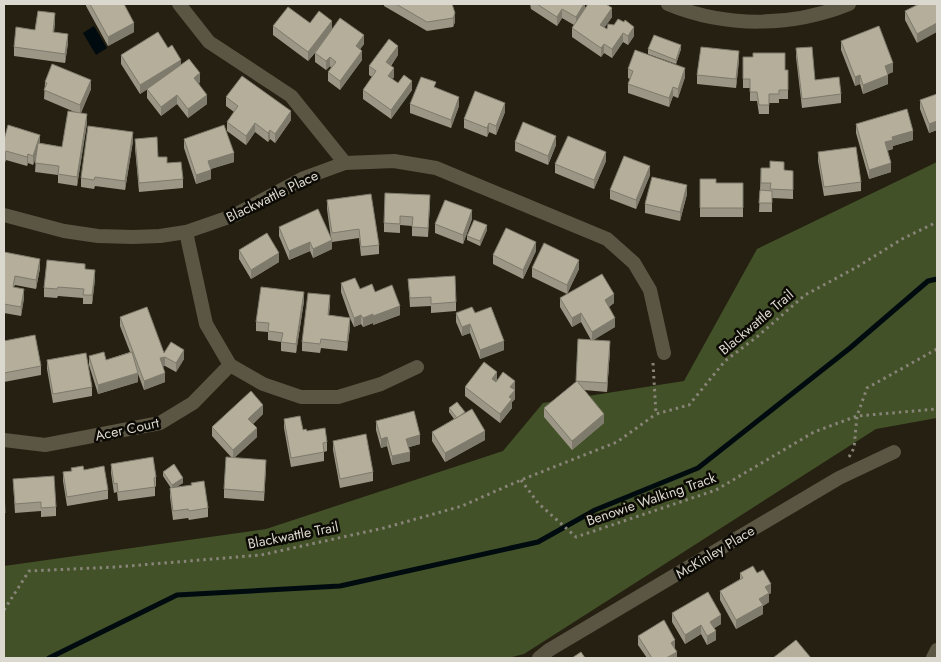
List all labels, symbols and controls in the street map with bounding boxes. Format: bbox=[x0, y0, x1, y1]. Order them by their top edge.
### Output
street label: Blackwattle Place bbox=[223, 165, 321, 227]
street label: Blackwattle Trail bbox=[714, 285, 798, 359]
street label: Acer Court bbox=[93, 412, 161, 446]
street label: Benowie Walking Track bbox=[583, 467, 719, 531]
street label: Blackwattle Trail bbox=[246, 516, 340, 554]
street label: McKinley Place bbox=[672, 520, 758, 584]

